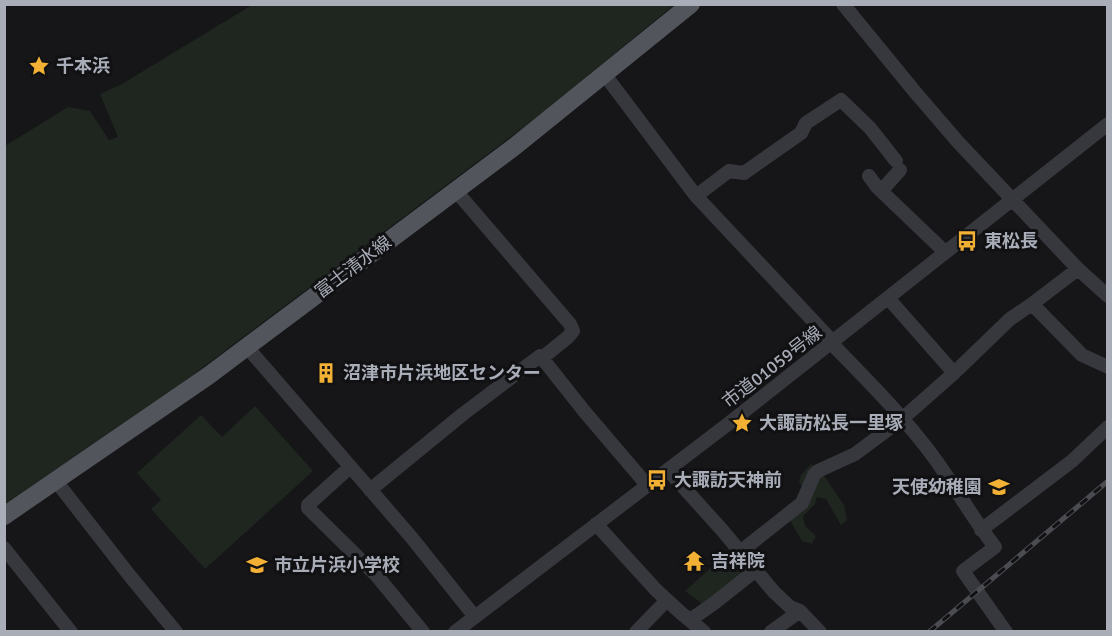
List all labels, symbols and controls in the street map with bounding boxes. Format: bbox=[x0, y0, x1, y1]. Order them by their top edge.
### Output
place icon: 千本浜 bbox=[27, 54, 51, 78]
place label: 千本浜 bbox=[56, 55, 110, 77]
bus stop icon: 東松長 bbox=[955, 229, 979, 253]
place label: 東松長 bbox=[984, 230, 1038, 252]
street label: 富士清水線 bbox=[310, 231, 396, 303]
street label: 市道01059号線 bbox=[718, 321, 826, 413]
building icon: 沼津市片浜地区センター bbox=[314, 361, 338, 385]
place label: 沼津市片浜地区センター bbox=[343, 362, 541, 384]
place icon: 大諏訪松長一里塚 bbox=[730, 411, 754, 435]
place label: 大諏訪松長一里塚 bbox=[759, 412, 903, 434]
bus stop icon: 大諏訪天神前 bbox=[645, 468, 669, 492]
place label: 大諏訪天神前 bbox=[674, 469, 782, 491]
school or university icon: 天使幼稚園 bbox=[987, 475, 1011, 499]
place label: 天使幼稚園 bbox=[892, 476, 982, 498]
temple icon: 吉祥院 bbox=[682, 549, 706, 573]
place label: 吉祥院 bbox=[711, 550, 765, 572]
school or university icon: 市立片浜小学校 bbox=[245, 553, 269, 577]
place label: 市立片浜小学校 bbox=[274, 554, 400, 576]

